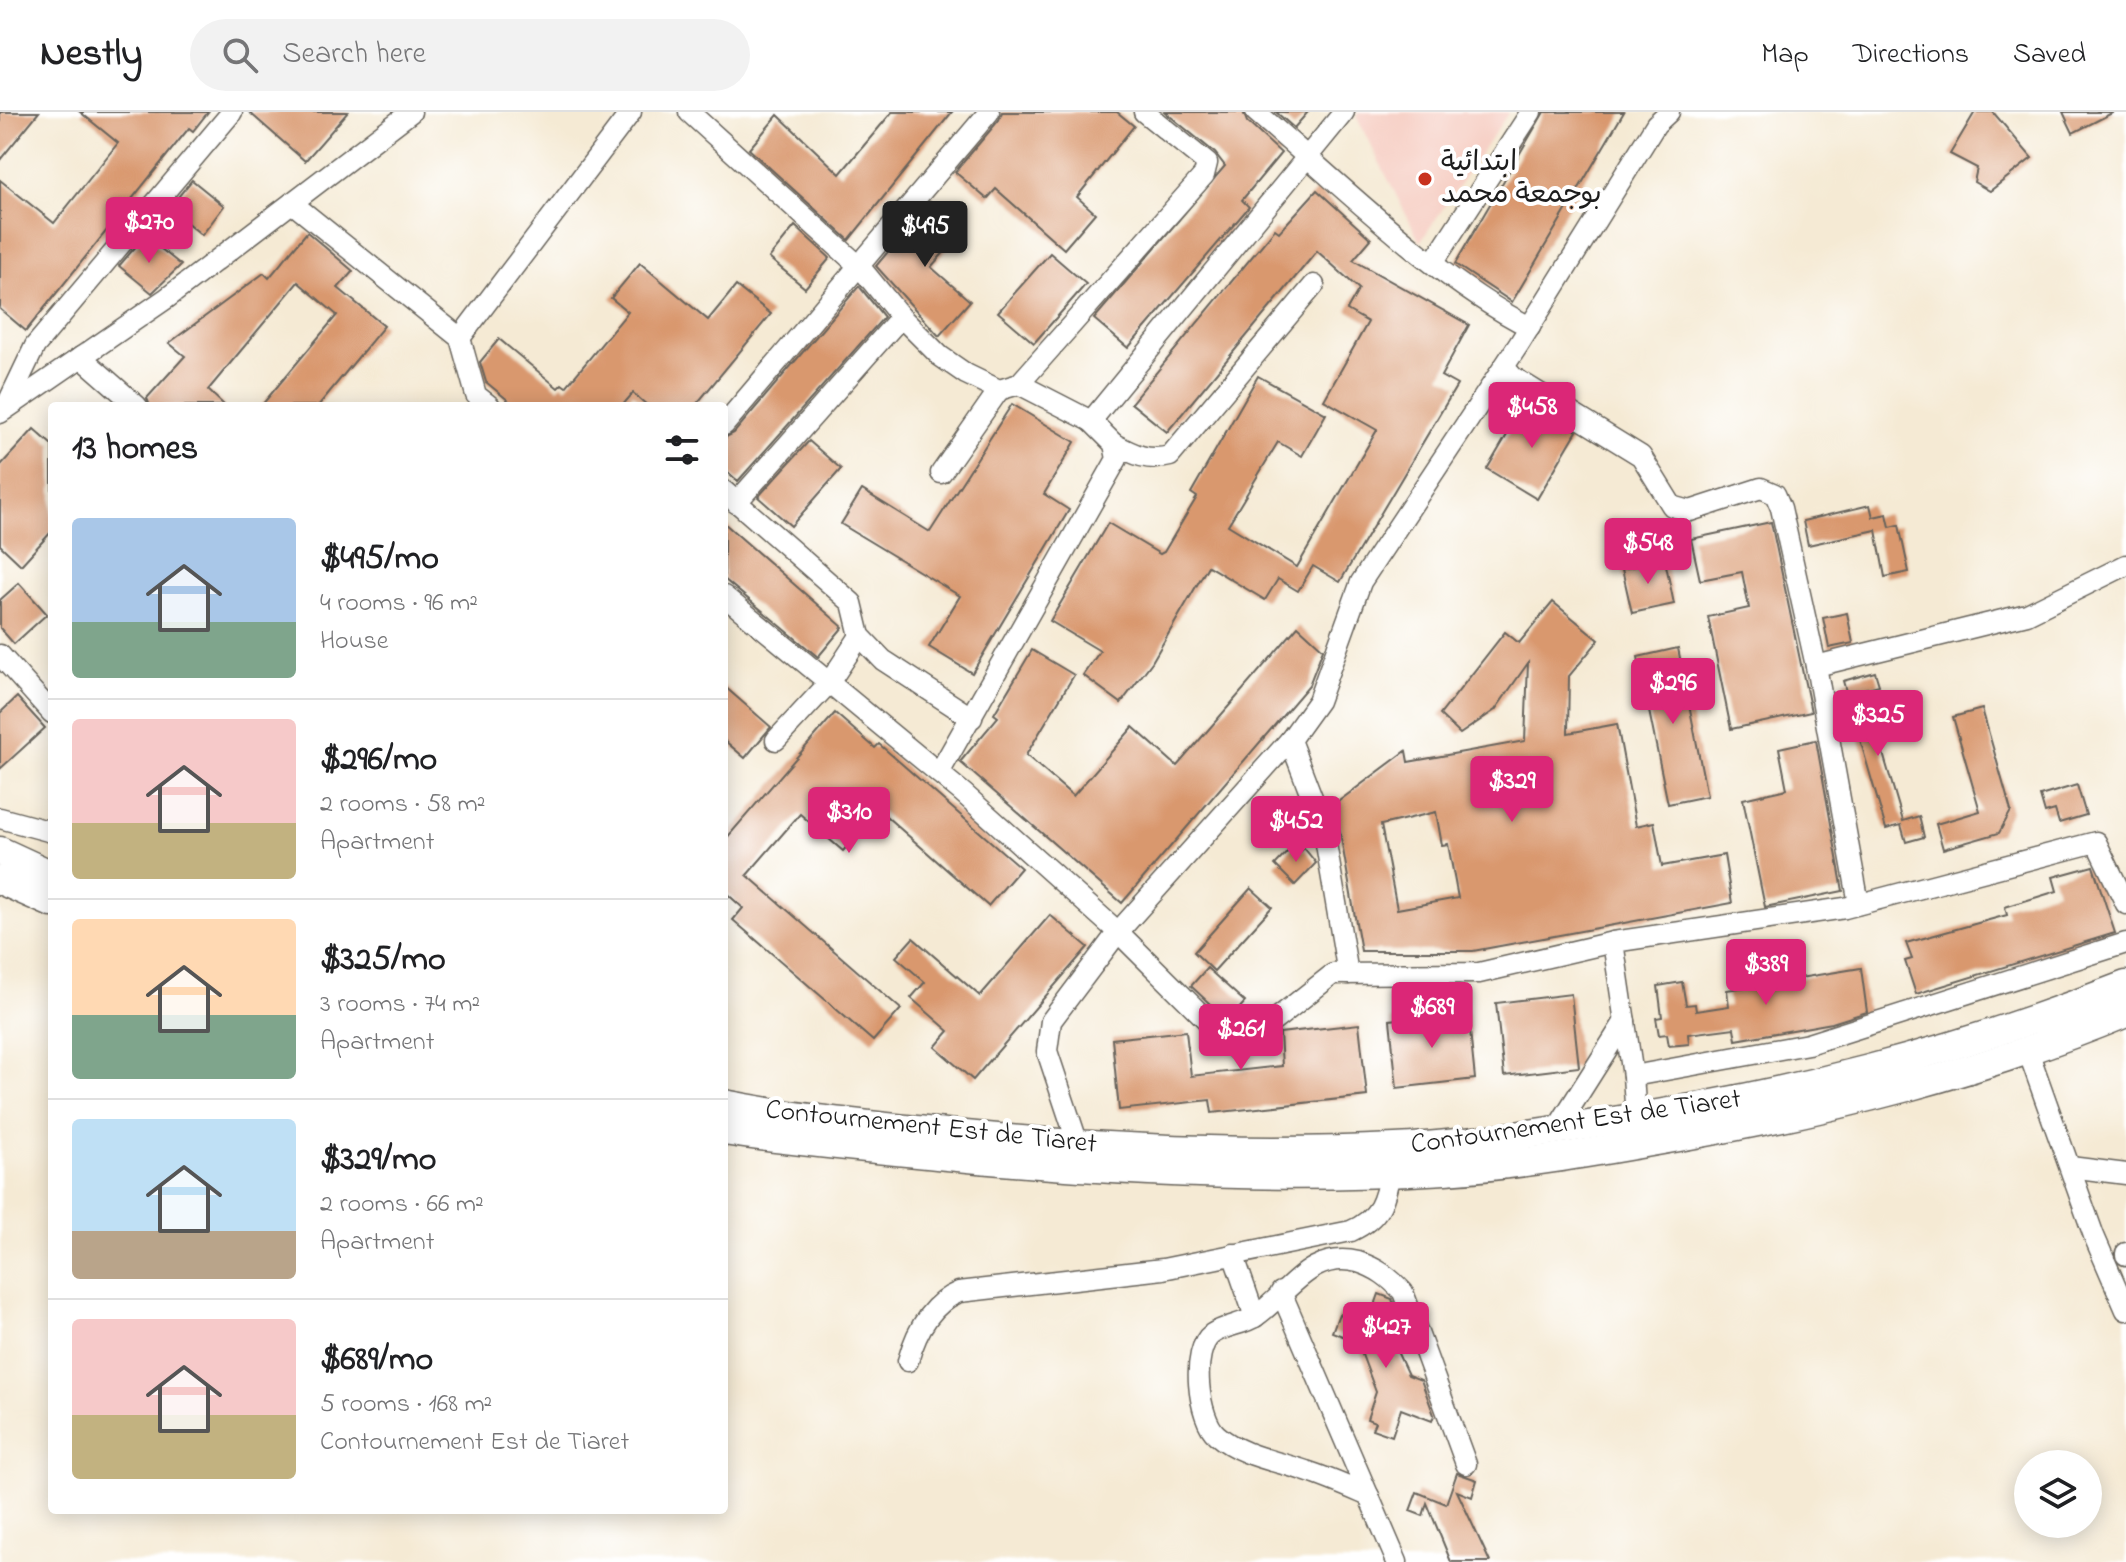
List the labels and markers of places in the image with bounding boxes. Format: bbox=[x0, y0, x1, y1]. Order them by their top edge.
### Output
place label: ابتدائية بوجمعة محمد bbox=[1441, 143, 1602, 216]
marker: ابتدائية بوجمعة محمد bbox=[1416, 170, 1434, 188]
pin: $270 bbox=[102, 197, 196, 265]
pin: $495 bbox=[878, 201, 972, 269]
pin: $458 bbox=[1485, 382, 1579, 450]
pin: $548 bbox=[1601, 518, 1695, 586]
pin: $296 bbox=[1626, 658, 1720, 726]
pin: $325 bbox=[1831, 690, 1925, 758]
pin: $329 bbox=[1465, 756, 1559, 824]
pin: $310 bbox=[802, 787, 896, 855]
pin: $452 bbox=[1249, 796, 1343, 864]
pin: $389 bbox=[1719, 939, 1813, 1007]
pin: $689 bbox=[1385, 982, 1479, 1050]
pin: $261 bbox=[1194, 1004, 1288, 1072]
pin: $427 bbox=[1339, 1302, 1433, 1370]

